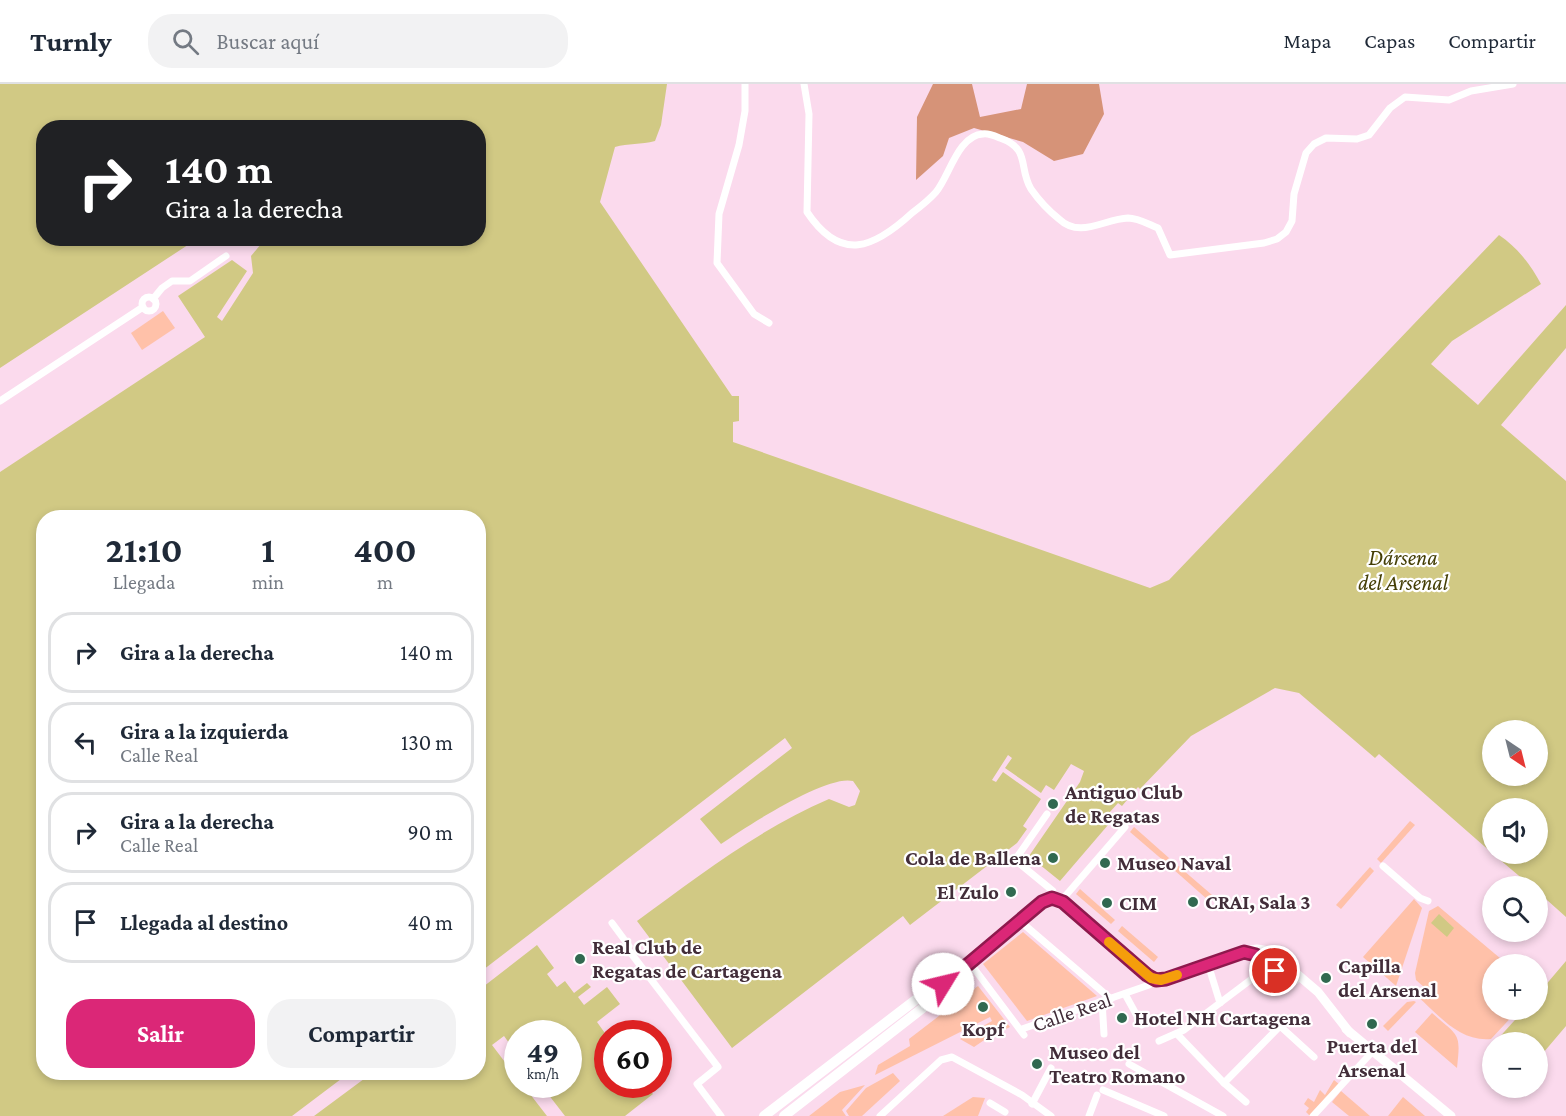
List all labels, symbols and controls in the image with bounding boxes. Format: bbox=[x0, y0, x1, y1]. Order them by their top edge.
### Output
search box bbox=[148, 14, 568, 68]
icon: search bbox=[169, 25, 202, 58]
text: Turnly bbox=[30, 26, 112, 57]
text: Buscar aquí bbox=[217, 29, 319, 54]
text: Mapa bbox=[1283, 29, 1331, 53]
text: Capas bbox=[1364, 29, 1415, 53]
text: Compartir bbox=[1448, 29, 1536, 53]
icon: right bbox=[66, 144, 144, 222]
text: 140 m bbox=[165, 145, 273, 192]
text: Gira a la derecha bbox=[165, 194, 343, 224]
text: 21:10 bbox=[105, 530, 183, 570]
text: 1 bbox=[261, 530, 275, 570]
text: 400 bbox=[353, 530, 417, 570]
water label: Dársena del Arsenal bbox=[1358, 545, 1449, 595]
text: Llegada bbox=[113, 571, 175, 593]
text: min bbox=[252, 571, 284, 593]
text: m bbox=[377, 571, 393, 593]
icon: right bbox=[69, 636, 102, 669]
text: Gira a la derecha bbox=[120, 640, 274, 665]
text: 140 m bbox=[400, 640, 453, 665]
text: Gira a la izquierda bbox=[120, 719, 289, 744]
north arrow bbox=[1482, 720, 1548, 786]
map controls bbox=[1482, 720, 1548, 1098]
icon: left bbox=[69, 726, 102, 759]
text: 130 m bbox=[401, 730, 453, 755]
text: Calle Real bbox=[120, 744, 198, 766]
place label: Antiguo Club de Regatas bbox=[1064, 780, 1183, 828]
marker: Antiguo Club de Regatas bbox=[1046, 797, 1060, 811]
button: sound bbox=[1482, 798, 1548, 864]
text: Gira a la derecha bbox=[120, 809, 274, 834]
icon: right bbox=[69, 816, 102, 849]
text: 90 m bbox=[408, 820, 453, 845]
text: Calle Real bbox=[120, 834, 198, 856]
place label: Cola de Ballena bbox=[905, 846, 1042, 870]
marker: Cola de Ballena bbox=[1046, 851, 1060, 865]
place label: Museo Naval bbox=[1117, 851, 1231, 875]
marker: Museo Naval bbox=[1098, 856, 1112, 870]
button: search bbox=[1482, 876, 1548, 942]
place label: El Zulo bbox=[937, 880, 999, 904]
marker: El Zulo bbox=[1004, 885, 1018, 899]
place label: CRAI, Sala 3 bbox=[1205, 890, 1310, 914]
place label: CIM bbox=[1119, 891, 1157, 915]
marker: CRAI, Sala 3 bbox=[1186, 895, 1200, 909]
marker: CIM bbox=[1100, 896, 1114, 910]
icon: arrive bbox=[69, 906, 102, 939]
text: Llegada al destino bbox=[120, 910, 288, 935]
text: 40 m bbox=[408, 910, 453, 935]
place label: Real Club de Regatas de Cartagena bbox=[592, 935, 783, 983]
pin bbox=[1249, 945, 1300, 996]
marker: Real Club de Regatas de Cartagena bbox=[573, 952, 587, 966]
position arrow bbox=[911, 952, 975, 1016]
icon: arrive bbox=[1258, 954, 1291, 987]
place label: Capilla del Arsenal bbox=[1338, 954, 1437, 1002]
button: + bbox=[1482, 954, 1548, 1020]
marker: Capilla del Arsenal bbox=[1319, 971, 1333, 985]
street label: Calle Real bbox=[1029, 987, 1115, 1037]
button: Salir bbox=[66, 999, 255, 1068]
button: Compartir bbox=[267, 999, 456, 1068]
marker: Kopf bbox=[976, 1000, 990, 1014]
place label: Hotel NH Cartagena bbox=[1134, 1006, 1312, 1030]
marker: Hotel NH Cartagena bbox=[1115, 1011, 1129, 1025]
place label: Kopf bbox=[962, 1017, 1005, 1041]
marker: Puerta del Arsenal bbox=[1365, 1017, 1379, 1031]
speed limit sign: 60 bbox=[594, 1020, 672, 1098]
button: − bbox=[1482, 1032, 1548, 1098]
place label: Puerta del Arsenal bbox=[1327, 1034, 1417, 1082]
text: 49 bbox=[527, 1035, 559, 1068]
place label: Museo del Teatro Romano bbox=[1049, 1040, 1186, 1088]
marker: Museo del Teatro Romano bbox=[1030, 1057, 1044, 1071]
text: km/h bbox=[527, 1066, 559, 1082]

